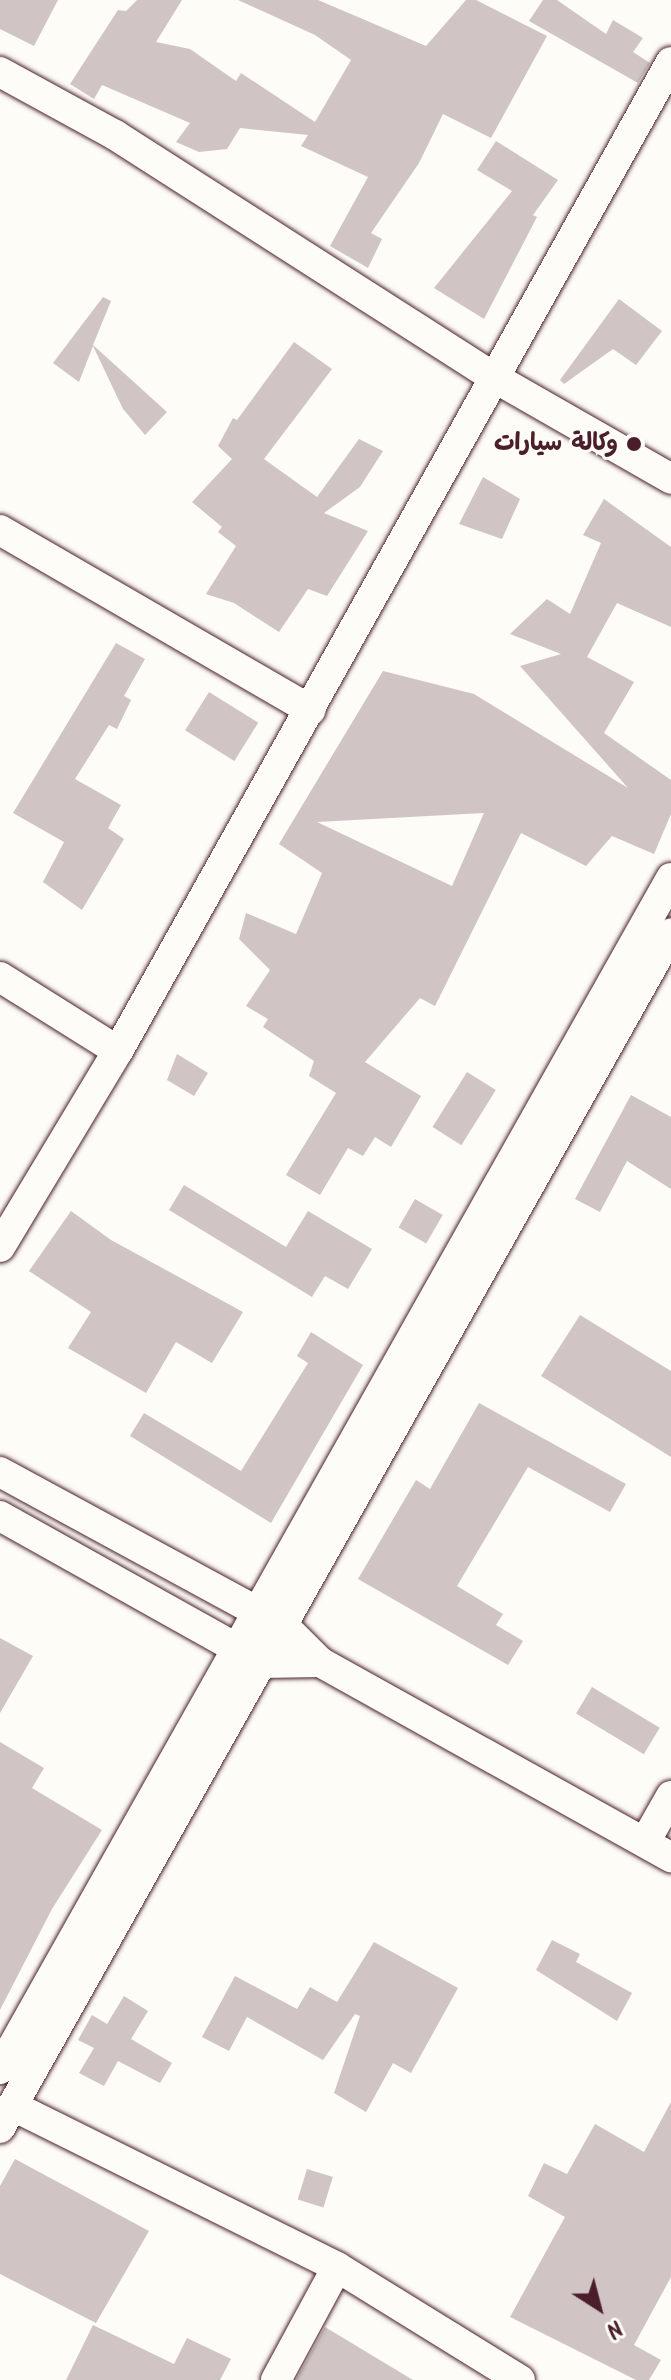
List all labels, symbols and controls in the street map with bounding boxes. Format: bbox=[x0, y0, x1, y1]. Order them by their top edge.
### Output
place label: وكالة سيارات bbox=[494, 430, 618, 458]
marker: وكالة سيارات bbox=[625, 435, 643, 453]
north arrow bbox=[559, 2268, 639, 2348]
text: N bbox=[598, 2310, 629, 2346]

